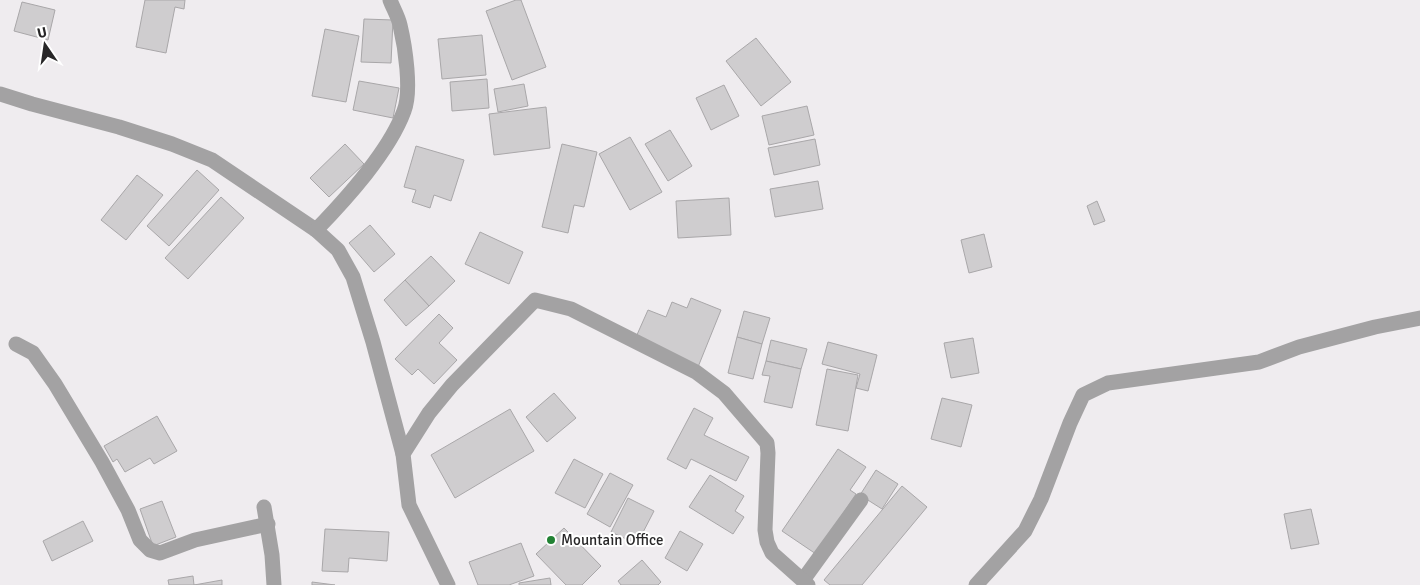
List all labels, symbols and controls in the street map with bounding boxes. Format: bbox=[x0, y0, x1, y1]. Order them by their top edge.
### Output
north arrow bbox=[20, 20, 70, 70]
text: U bbox=[36, 23, 49, 42]
place label: Mountain Office bbox=[561, 531, 663, 549]
marker: Mountain Office bbox=[545, 534, 557, 546]

